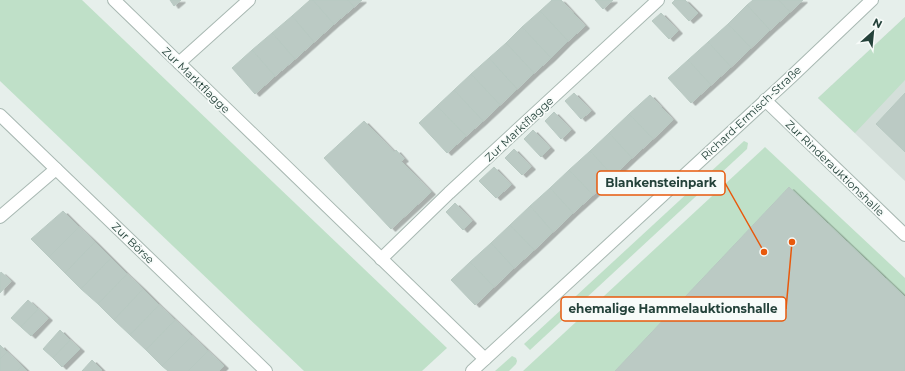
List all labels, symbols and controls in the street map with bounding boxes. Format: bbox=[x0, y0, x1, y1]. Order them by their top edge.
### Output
north arrow bbox=[853, 12, 893, 52]
text: N bbox=[870, 15, 885, 31]
street label: Zur Marktflagge bbox=[159, 44, 233, 116]
street label: Richard-Ermisch-Straße bbox=[698, 63, 804, 163]
street label: Zur Marktflagge bbox=[482, 93, 557, 164]
street label: Zur Rinderauktionshalle bbox=[783, 117, 888, 219]
callout: Blankensteinpark bbox=[597, 171, 725, 195]
text: Blankensteinpark bbox=[605, 175, 717, 190]
street label: Zur Börse bbox=[109, 219, 157, 267]
callout: ehemalige Hammelauktionshalle bbox=[561, 297, 786, 321]
text: ehemalige Hammelauktionshalle bbox=[569, 301, 778, 316]

